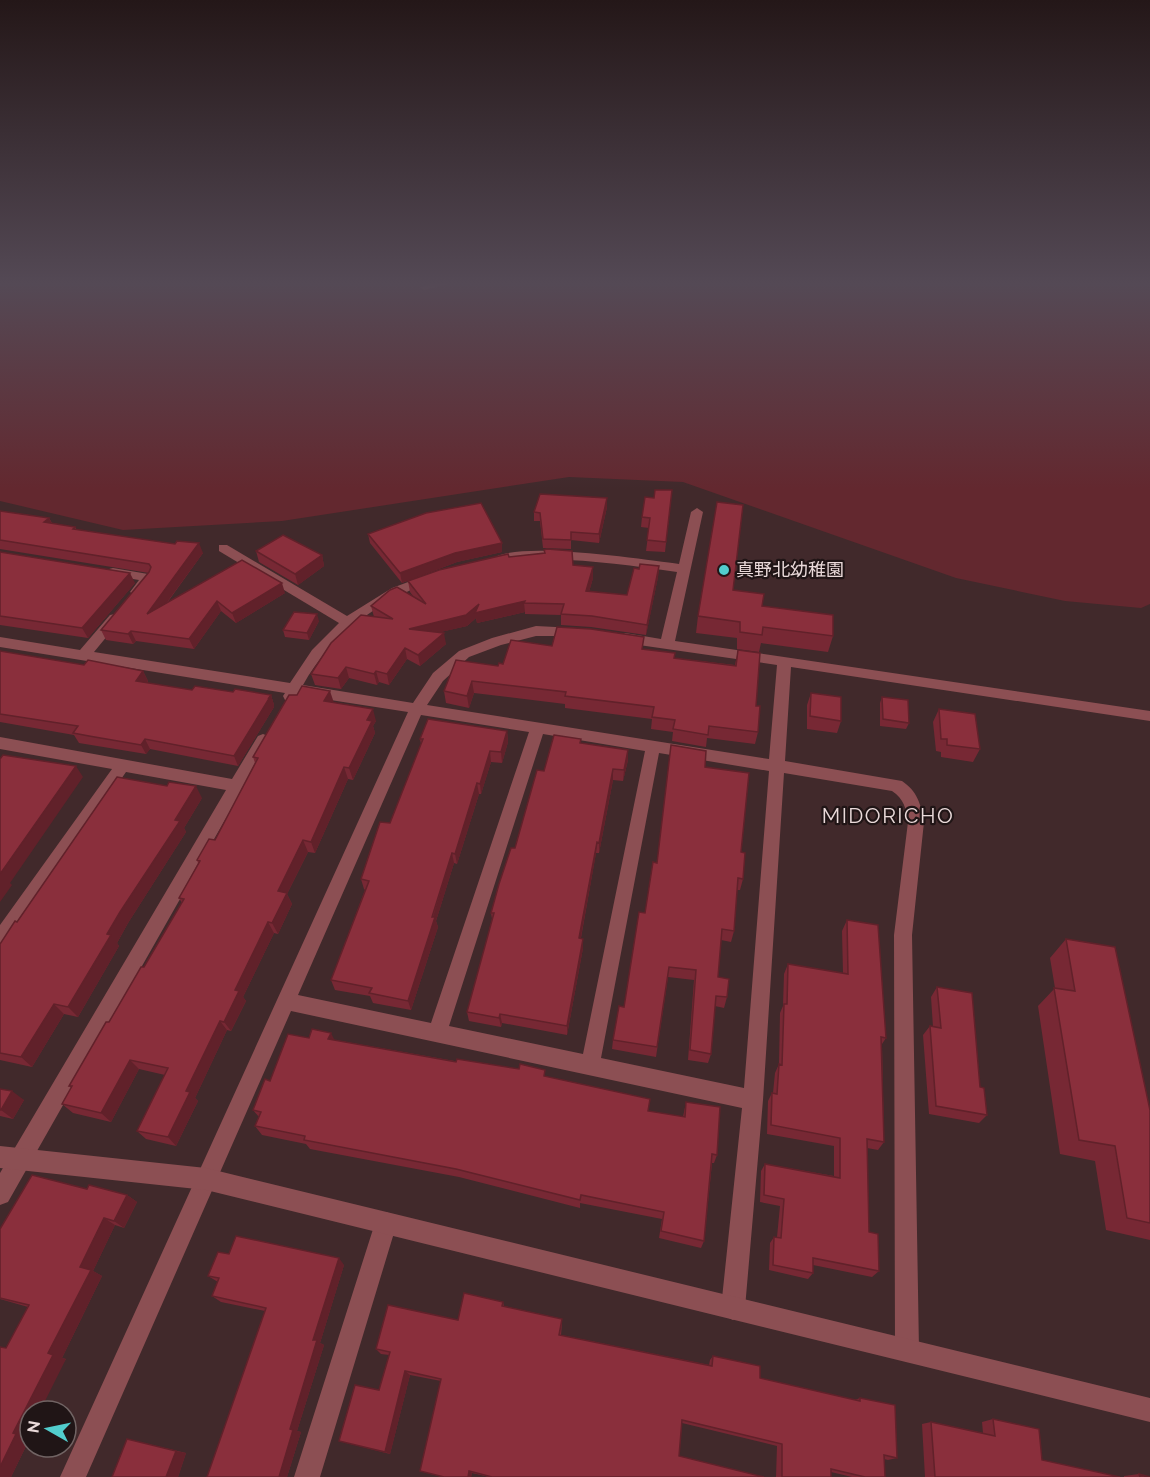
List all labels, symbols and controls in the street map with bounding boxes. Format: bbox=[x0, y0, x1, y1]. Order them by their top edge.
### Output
place label: 真野北幼稚園 bbox=[736, 559, 844, 580]
marker: 真野北幼稚園 bbox=[717, 563, 731, 577]
district label: MIDORICHO bbox=[822, 803, 954, 828]
north arrow bbox=[18, 1399, 78, 1459]
text: N bbox=[23, 1419, 44, 1434]

